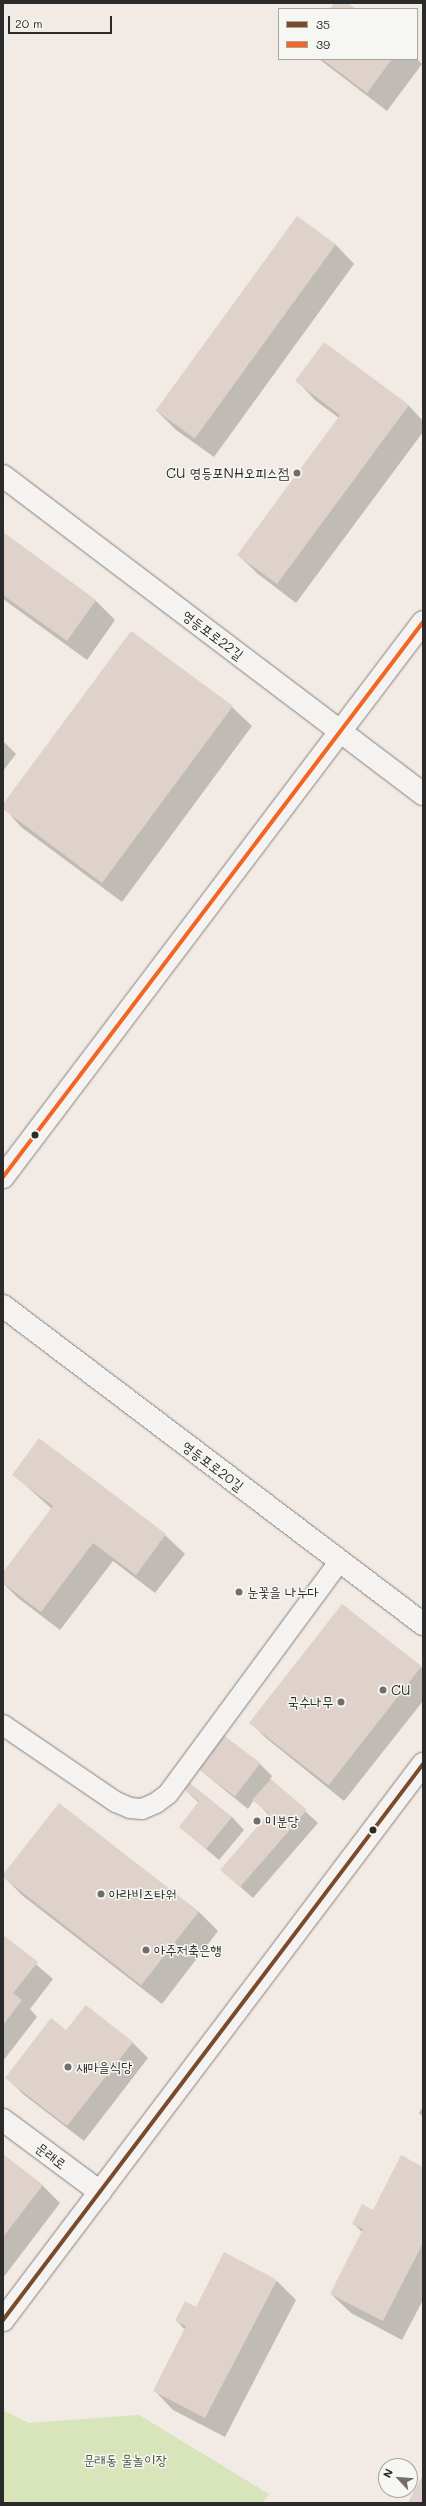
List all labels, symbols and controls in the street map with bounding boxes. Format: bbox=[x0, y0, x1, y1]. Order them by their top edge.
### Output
scale bar bbox=[10, 8, 114, 34]
legend bbox=[278, 8, 418, 60]
text: 20 m bbox=[15, 15, 43, 31]
text: 35 bbox=[316, 16, 330, 32]
text: 39 bbox=[316, 36, 330, 52]
place label: CU 영등포NH오피스점 bbox=[166, 465, 289, 481]
marker: CU 영등포NH오피스점 bbox=[292, 468, 302, 478]
street label: 영등포로22길 bbox=[179, 607, 247, 663]
unlabelled marker bbox=[30, 1130, 40, 1140]
street label: 영등포로20길 bbox=[179, 1437, 247, 1495]
place label: 눈꽃을 나누다 bbox=[247, 1584, 319, 1600]
marker: 눈꽃을 나누다 bbox=[234, 1587, 244, 1597]
place label: CU bbox=[391, 1682, 410, 1698]
marker: CU bbox=[378, 1685, 388, 1695]
place label: 국수나무 bbox=[288, 1694, 333, 1710]
marker: 국수나무 bbox=[336, 1697, 346, 1707]
place label: 미분당 bbox=[265, 1813, 299, 1829]
marker: 미분당 bbox=[252, 1816, 262, 1826]
unlabelled marker bbox=[368, 1825, 378, 1835]
place label: 아라비즈타워 bbox=[109, 1886, 177, 1902]
marker: 아라비즈타워 bbox=[96, 1889, 106, 1899]
place label: 아주저축은행 bbox=[154, 1942, 222, 1958]
marker: 아주저축은행 bbox=[141, 1945, 151, 1955]
place label: 새마을식당 bbox=[76, 2059, 132, 2075]
marker: 새마을식당 bbox=[63, 2062, 73, 2072]
street label: 문래로 bbox=[32, 2139, 70, 2173]
park label: 문래동 물놀이장 bbox=[83, 2452, 167, 2468]
north arrow bbox=[378, 2458, 418, 2498]
text: N bbox=[379, 2466, 396, 2480]

